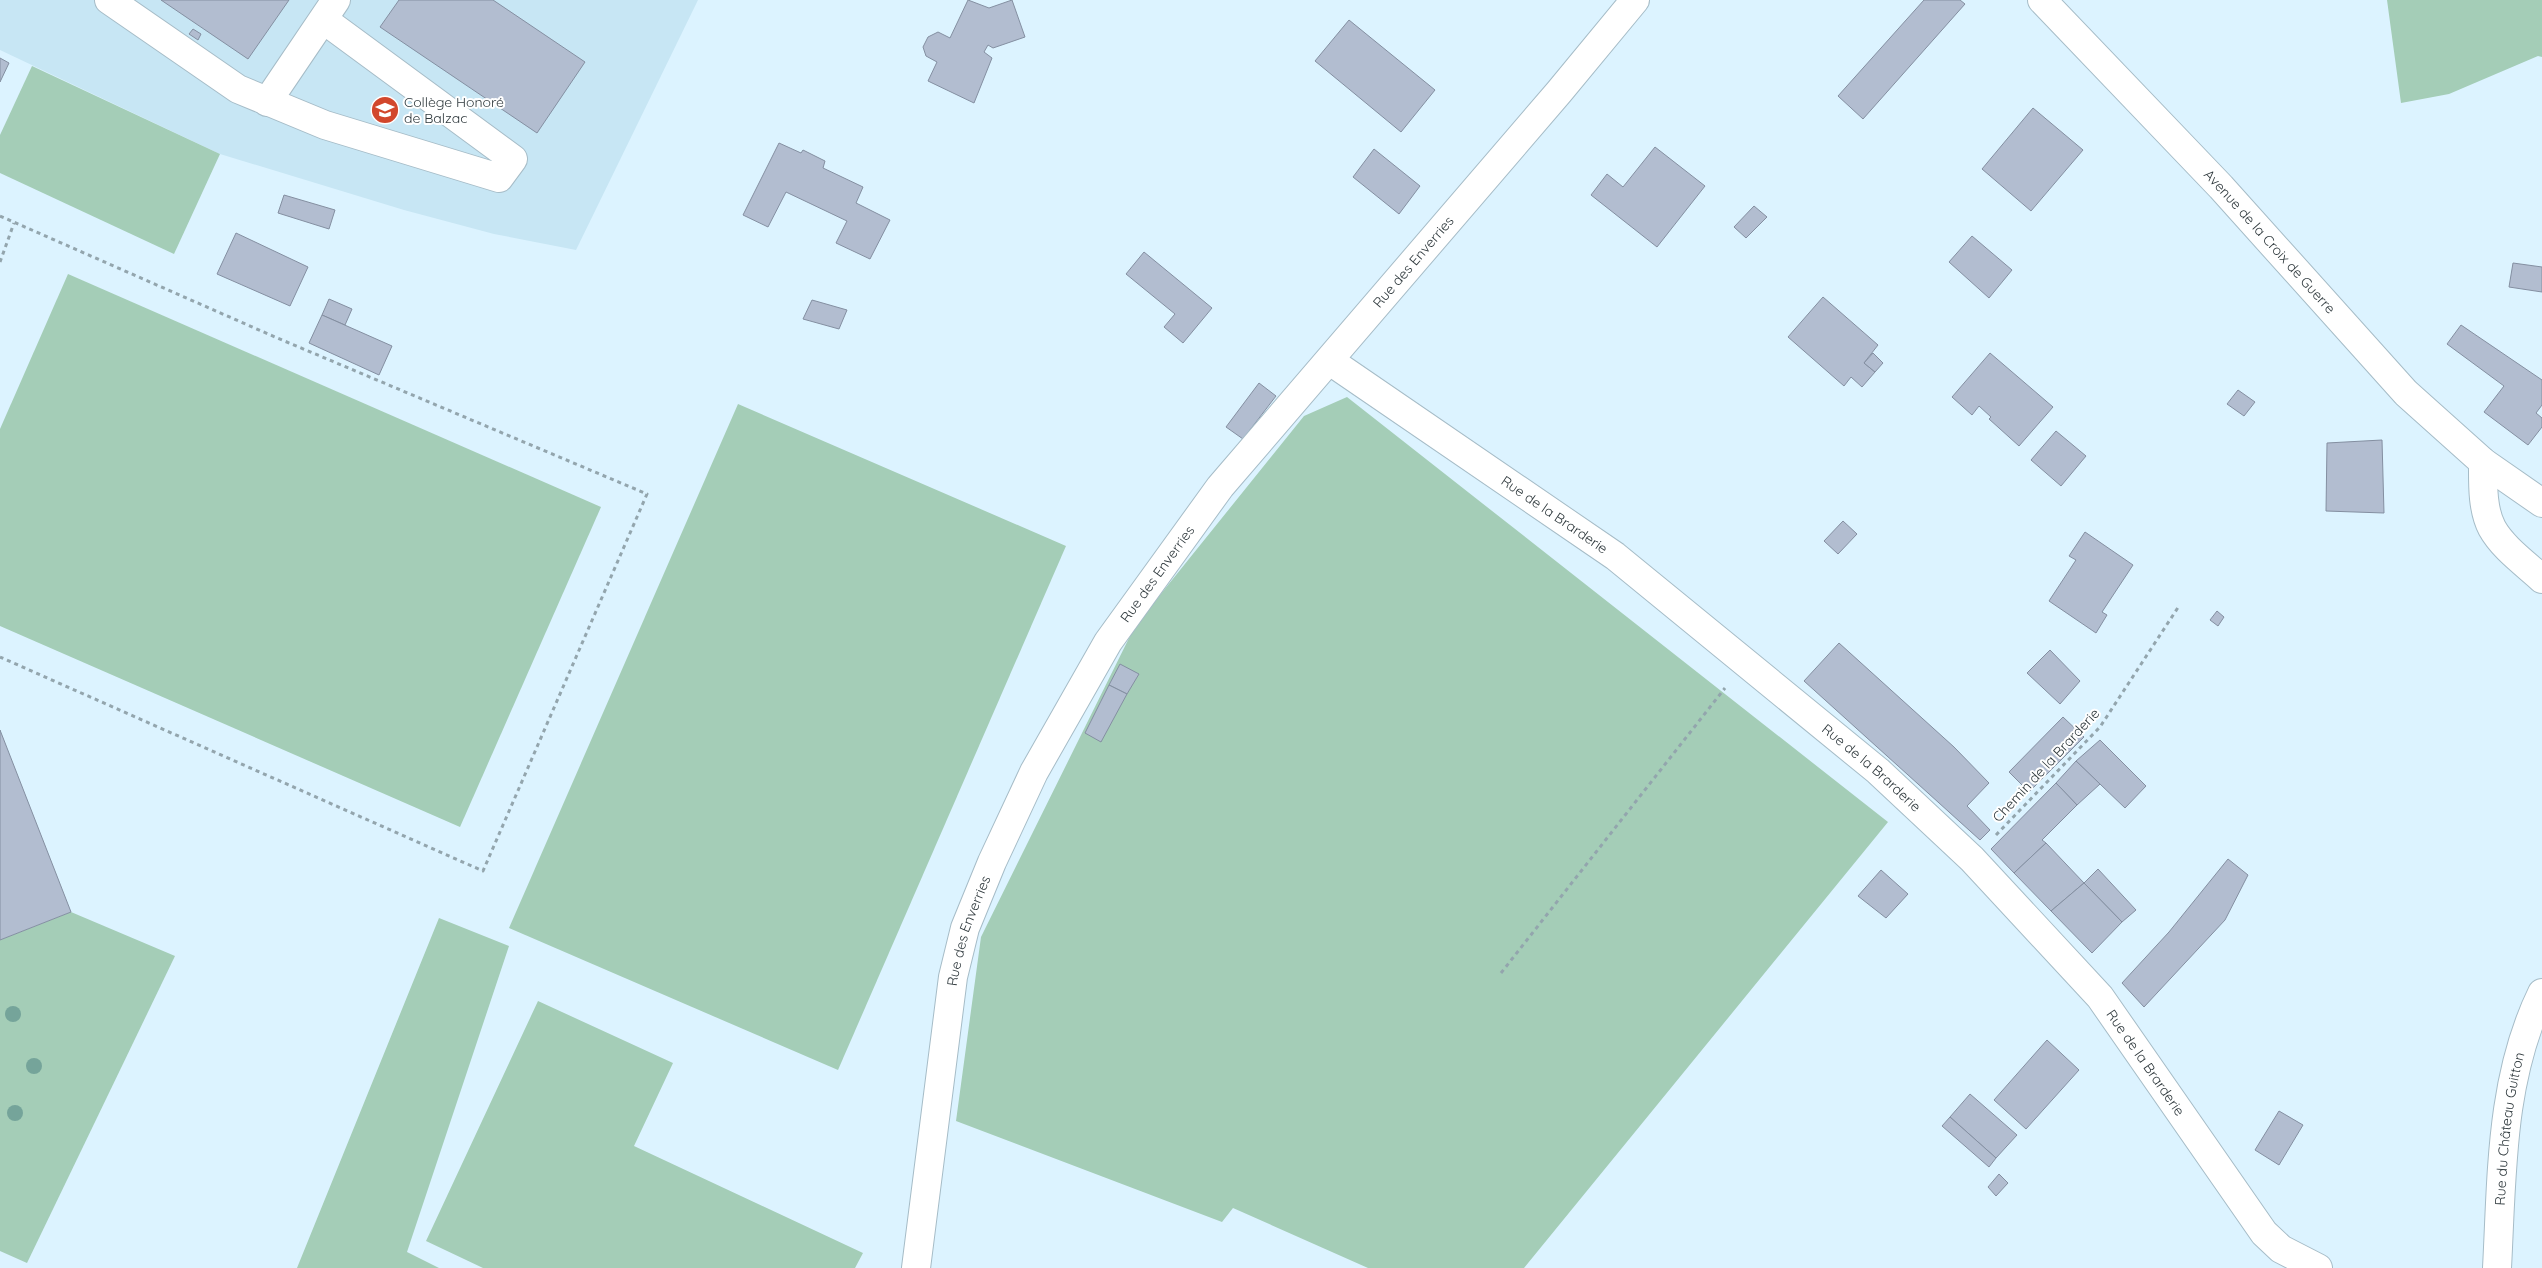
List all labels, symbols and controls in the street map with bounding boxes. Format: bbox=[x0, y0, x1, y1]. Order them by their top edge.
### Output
place label: Collège Honoré de Balzac bbox=[404, 93, 504, 127]
school or university icon: Collège Honoré de Balzac bbox=[370, 95, 400, 125]
street label: Avenue de la Croix de Guerre bbox=[2200, 166, 2339, 317]
street label: Rue des Enverries bbox=[1369, 212, 1458, 311]
street label: Rue de la Brarderie bbox=[1498, 472, 1611, 557]
street label: Rue des Enverries bbox=[1116, 522, 1198, 626]
street label: Chemin de la Brarderie bbox=[1989, 704, 2103, 826]
street label: Rue de la Brarderie bbox=[1818, 720, 1925, 816]
street label: Rue des Enverries bbox=[943, 873, 994, 987]
street label: Rue de la Brarderie bbox=[2102, 1006, 2189, 1119]
street label: Rue du Château Guitton bbox=[2491, 1050, 2528, 1206]

